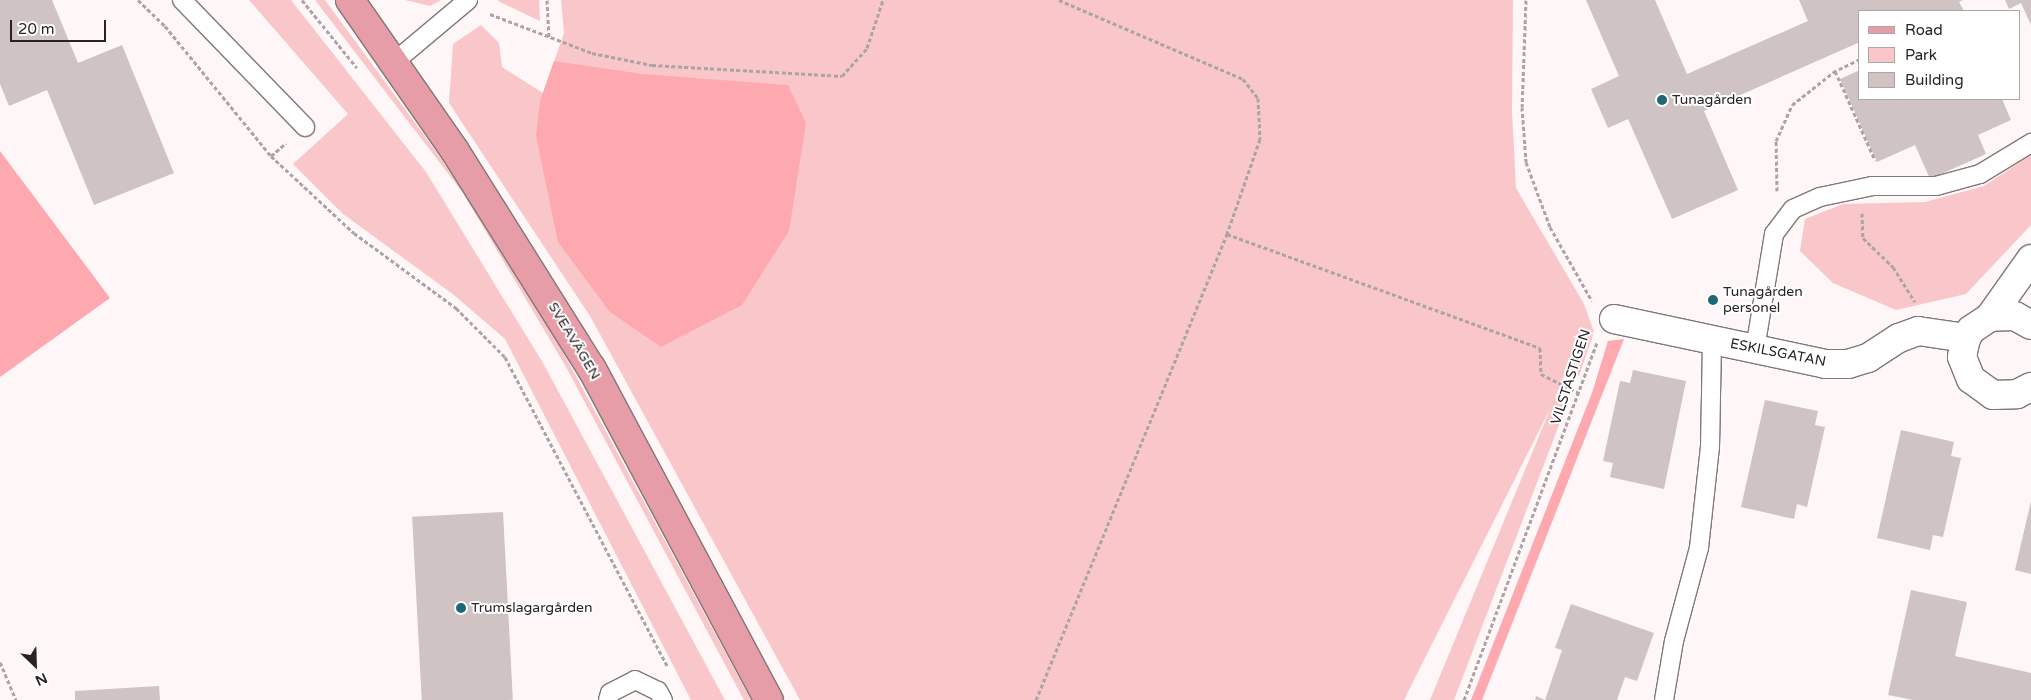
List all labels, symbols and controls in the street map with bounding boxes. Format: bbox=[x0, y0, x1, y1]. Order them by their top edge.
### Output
scale bar bbox=[12, 10, 109, 42]
legend bbox=[1858, 10, 2021, 100]
text: 20 m bbox=[18, 20, 55, 38]
text: Road bbox=[1905, 21, 1943, 39]
text: Park bbox=[1905, 46, 1937, 64]
text: Building bbox=[1905, 71, 1964, 89]
place label: Tunagården bbox=[1672, 92, 1752, 108]
marker: Tunagården bbox=[1656, 94, 1668, 106]
place label: Tunagården personel bbox=[1723, 284, 1803, 316]
marker: Tunagården personel bbox=[1707, 294, 1719, 306]
street label: SVEAVÄGEN bbox=[544, 299, 604, 383]
street label: VILSTASTIGEN bbox=[1548, 327, 1594, 427]
street label: ESKILSGATAN bbox=[1729, 335, 1827, 371]
place label: Trumslagargården bbox=[471, 600, 592, 616]
marker: Trumslagargården bbox=[455, 602, 467, 614]
north arrow bbox=[10, 640, 60, 690]
text: N bbox=[33, 669, 50, 689]

